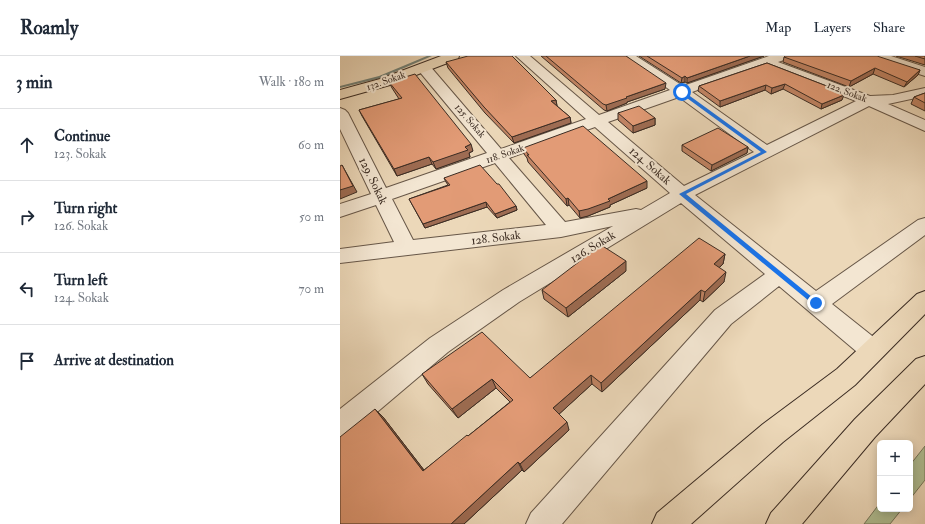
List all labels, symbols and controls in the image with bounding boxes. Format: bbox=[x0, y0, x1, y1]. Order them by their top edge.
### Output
text: Roamly bbox=[20, 16, 78, 40]
text: Map bbox=[765, 19, 791, 36]
text: Layers bbox=[813, 19, 851, 36]
text: Share bbox=[873, 19, 905, 36]
street label: 132. Sokak bbox=[365, 69, 407, 93]
text: 3 min bbox=[16, 72, 53, 93]
text: Walk · 180 m bbox=[259, 74, 324, 90]
street label: 122. Sokak bbox=[825, 79, 869, 105]
route start bbox=[673, 83, 691, 101]
street label: 125. Sokak bbox=[452, 102, 488, 140]
text: Continue bbox=[54, 127, 110, 146]
icon: ahead bbox=[16, 134, 38, 156]
text: 60 m bbox=[298, 137, 324, 153]
street label: 118. Sokak bbox=[484, 142, 526, 166]
street label: 124. Sokak bbox=[626, 144, 674, 188]
text: 123. Sokak bbox=[54, 146, 107, 162]
street label: 129. Sokak bbox=[355, 155, 391, 207]
text: Turn right bbox=[54, 199, 117, 218]
icon: right bbox=[16, 206, 38, 228]
text: 50 m bbox=[299, 209, 324, 225]
text: 126. Sokak bbox=[54, 218, 108, 234]
street label: 128. Sokak bbox=[470, 228, 522, 248]
street label: 126. Sokak bbox=[568, 228, 619, 266]
text: Turn left bbox=[54, 271, 108, 290]
icon: left bbox=[16, 278, 38, 300]
text: 70 m bbox=[299, 281, 324, 297]
text: 124. Sokak bbox=[54, 290, 109, 306]
route end bbox=[807, 294, 825, 312]
icon: arrive bbox=[16, 350, 38, 372]
text: Arrive at destination bbox=[54, 351, 174, 370]
map controls bbox=[877, 440, 913, 512]
button: + bbox=[877, 440, 913, 476]
button: − bbox=[877, 476, 913, 512]

